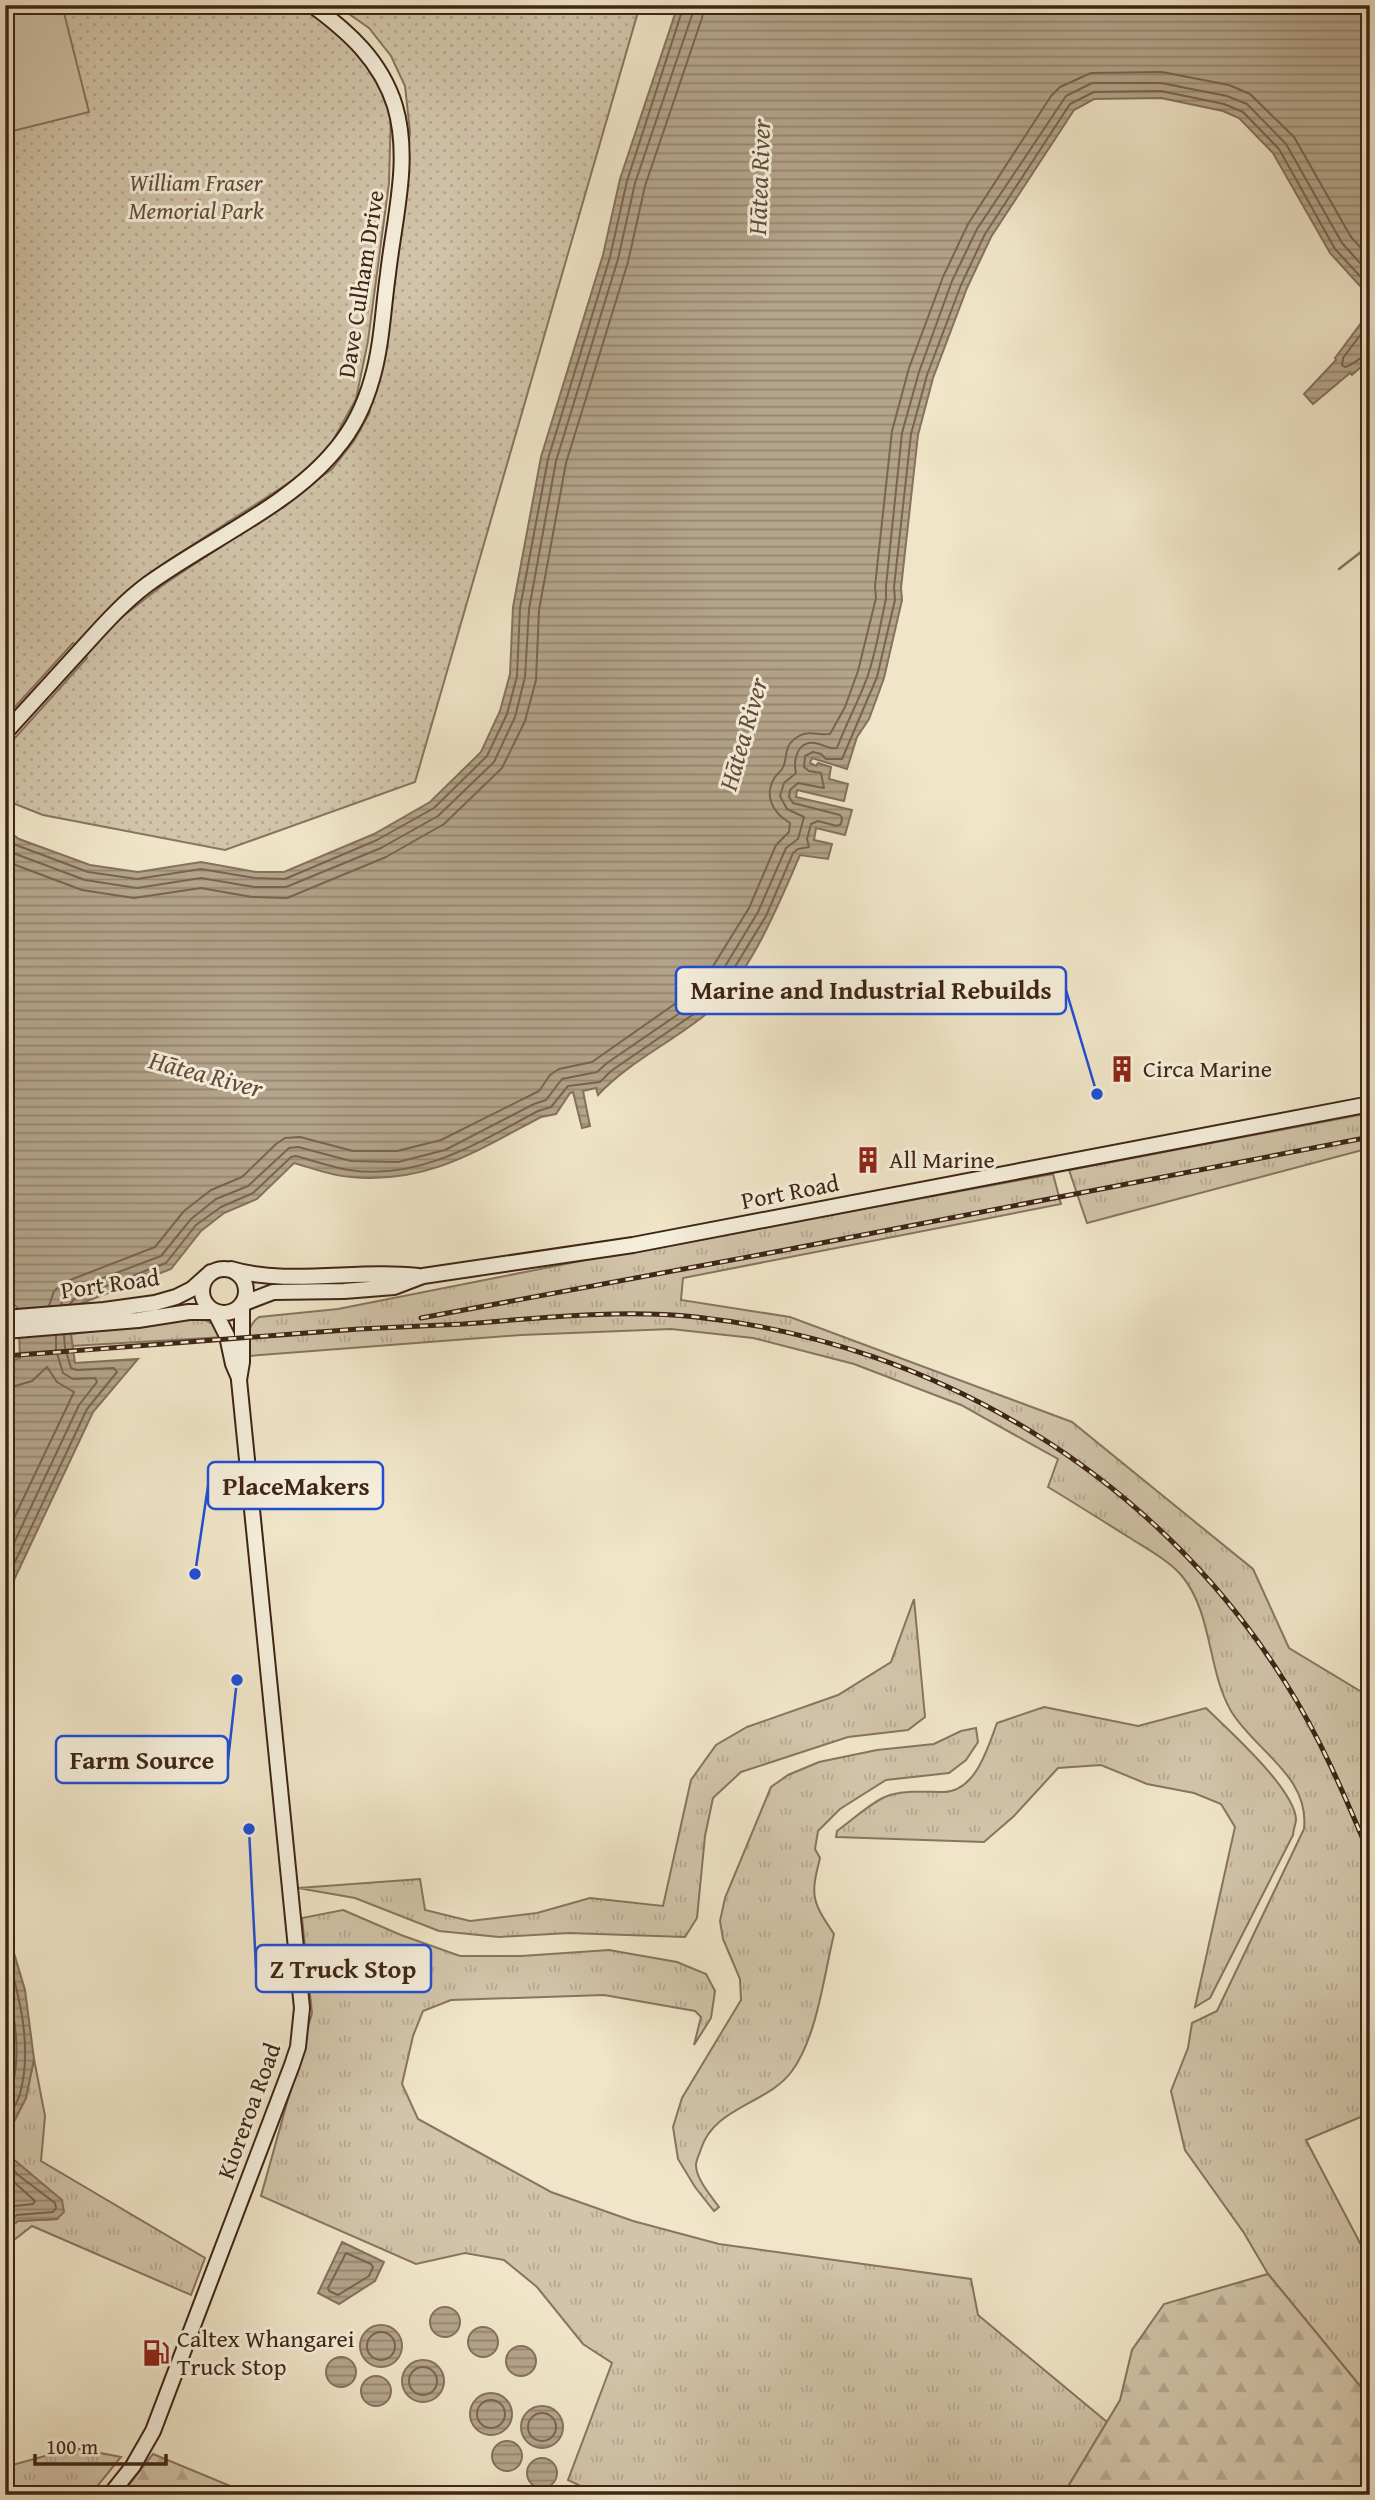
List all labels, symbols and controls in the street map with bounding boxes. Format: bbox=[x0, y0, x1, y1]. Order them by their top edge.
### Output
water label: Hātea River bbox=[737, 117, 780, 237]
park label: William Fraser Memorial Park bbox=[128, 165, 264, 228]
street label: Dave Culham Drive bbox=[328, 187, 393, 380]
water label: Hātea River bbox=[707, 671, 778, 796]
callout: Marine and Industrial Rebuilds bbox=[676, 967, 1066, 1014]
text: Marine and Industrial Rebuilds bbox=[690, 970, 1052, 1009]
water label: Hātea River bbox=[144, 1039, 269, 1108]
place label: Circa Marine bbox=[1143, 1051, 1272, 1086]
building icon: Circa Marine bbox=[1107, 1054, 1137, 1084]
place label: All Marine bbox=[889, 1142, 995, 1177]
building icon: All Marine bbox=[853, 1145, 883, 1175]
street label: Port Road bbox=[738, 1165, 842, 1218]
street label: Port Road bbox=[58, 1259, 162, 1308]
callout: PlaceMakers bbox=[208, 1462, 383, 1509]
text: PlaceMakers bbox=[222, 1466, 370, 1505]
callout: Farm Source bbox=[56, 1736, 228, 1783]
text: Farm Source bbox=[70, 1740, 214, 1779]
callout: Z Truck Stop bbox=[256, 1945, 431, 1992]
text: Z Truck Stop bbox=[270, 1949, 416, 1988]
street label: Kioreroa Road bbox=[208, 2038, 289, 2184]
place label: Caltex Whangarei Truck Stop bbox=[177, 2321, 355, 2384]
fuel station icon: Caltex Whangarei Truck Stop bbox=[141, 2338, 171, 2368]
scale bar bbox=[35, 2423, 166, 2467]
text: 100 m bbox=[46, 2431, 98, 2462]

